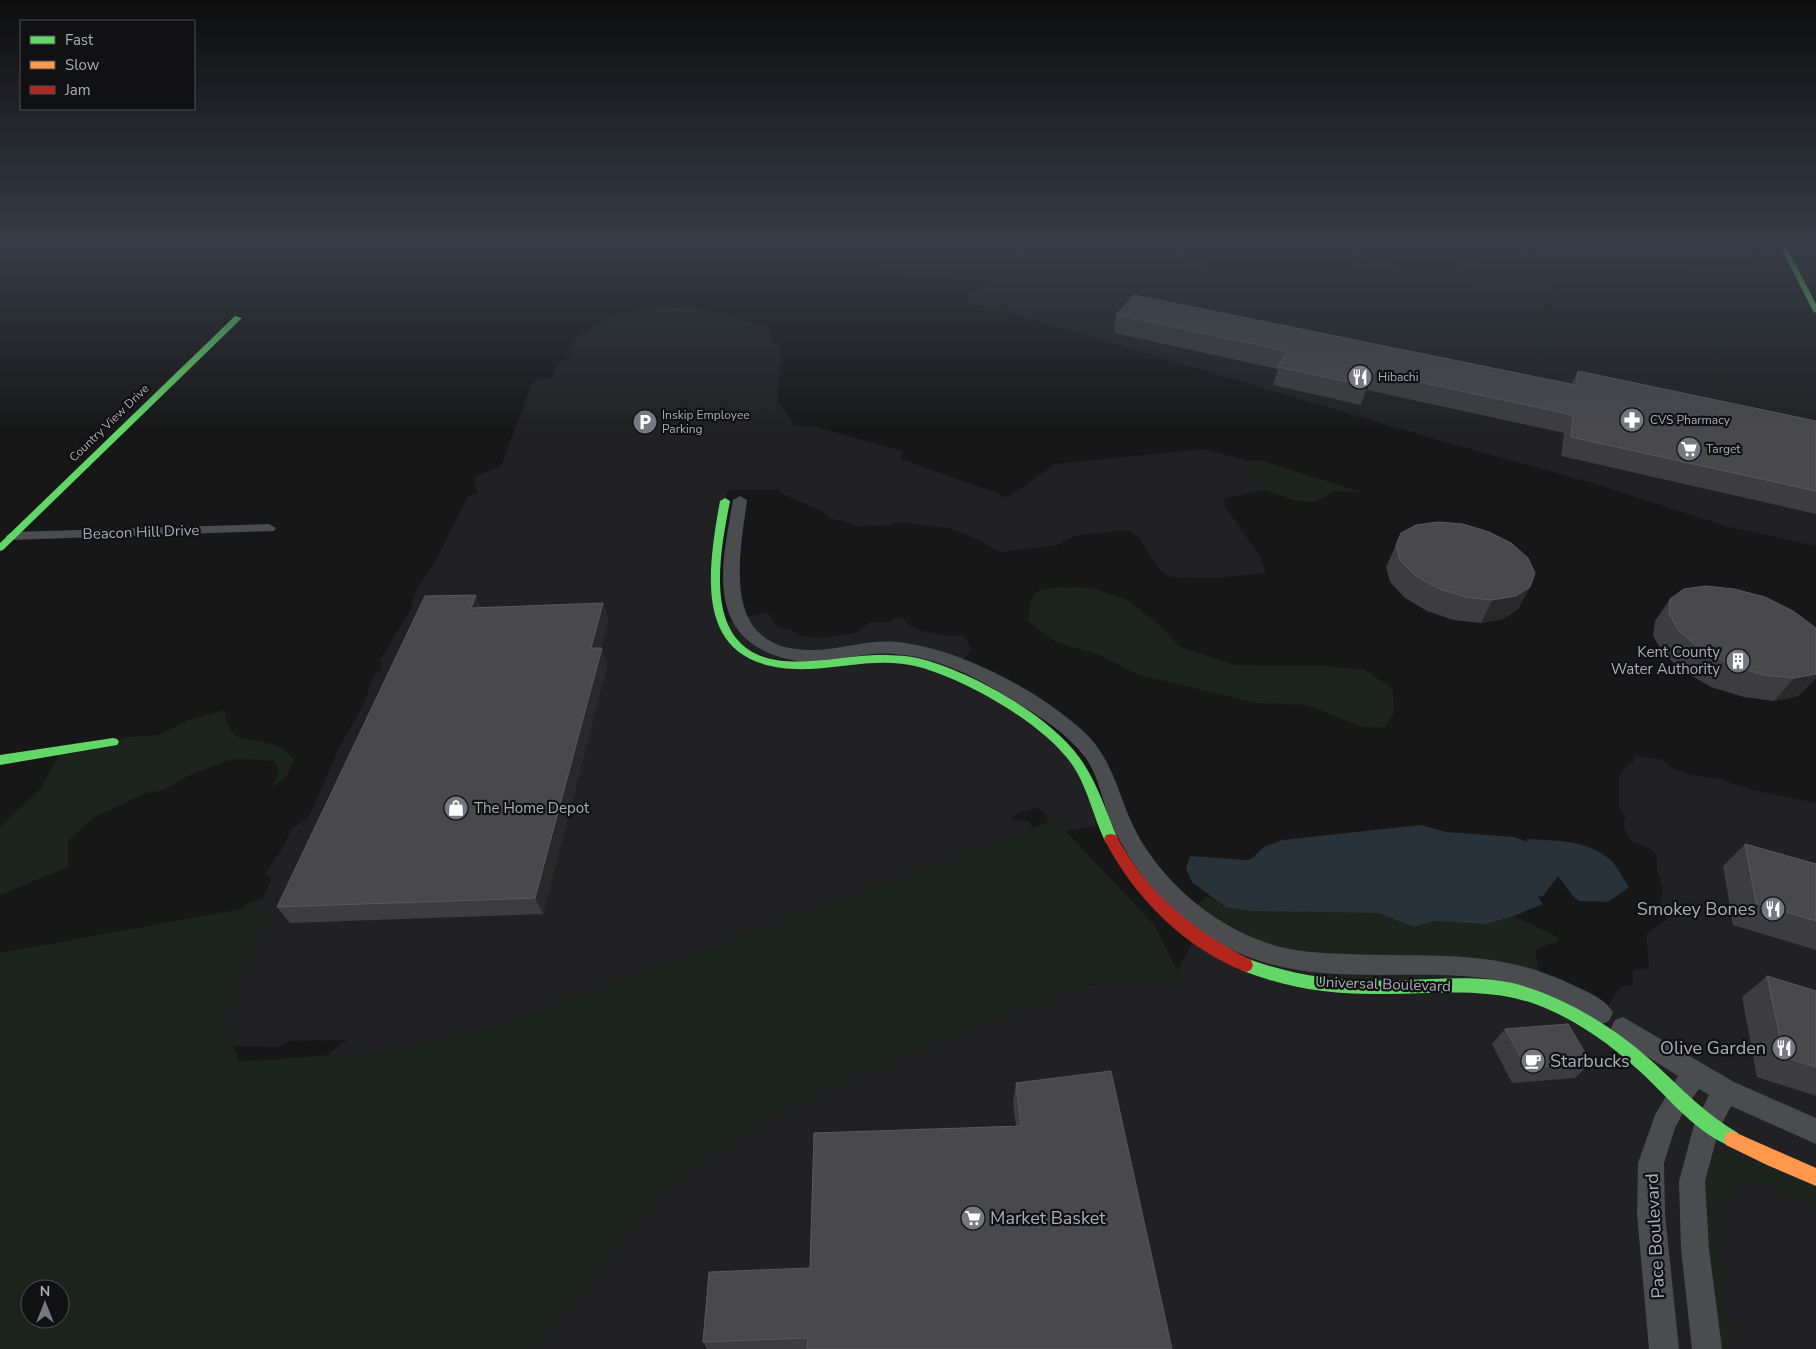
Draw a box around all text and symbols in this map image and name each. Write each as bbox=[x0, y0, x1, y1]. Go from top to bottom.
legend bbox=[20, 20, 195, 110]
text: Fast bbox=[65, 30, 94, 50]
text: Slow bbox=[65, 55, 100, 75]
text: Jam bbox=[64, 80, 91, 100]
restaurant icon: Hibachi bbox=[1347, 364, 1373, 390]
place label: Hibachi bbox=[1378, 369, 1418, 385]
street label: Country View Drive bbox=[66, 381, 152, 465]
place label: Inskip Employee Parking bbox=[662, 407, 750, 437]
pharmacy icon: CVS Pharmacy bbox=[1619, 407, 1645, 433]
parking icon: Inskip Employee Parking bbox=[632, 409, 658, 435]
place label: CVS Pharmacy bbox=[1650, 412, 1731, 428]
supermarket icon: Target bbox=[1676, 436, 1702, 462]
place label: Target bbox=[1706, 441, 1741, 457]
street label: Beacon Hill Drive bbox=[82, 520, 200, 544]
place label: Kent County Water Authority bbox=[1611, 642, 1720, 679]
building icon: Kent County Water Authority bbox=[1725, 648, 1751, 674]
shop icon: The Home Depot bbox=[443, 795, 469, 821]
place label: The Home Depot bbox=[474, 798, 590, 818]
restaurant icon: Smokey Bones bbox=[1760, 896, 1786, 922]
place label: Smokey Bones bbox=[1637, 897, 1756, 921]
street label: Universal Boulevard bbox=[1315, 972, 1451, 996]
restaurant icon: Olive Garden bbox=[1771, 1035, 1797, 1061]
place label: Olive Garden bbox=[1660, 1036, 1766, 1060]
cafe icon: Starbucks bbox=[1520, 1048, 1546, 1074]
place label: Starbucks bbox=[1550, 1049, 1630, 1073]
street label: Pace Boulevard bbox=[1640, 1173, 1670, 1299]
supermarket icon: Market Basket bbox=[960, 1205, 986, 1231]
place label: Market Basket bbox=[990, 1206, 1106, 1230]
north arrow bbox=[20, 1279, 70, 1329]
text: N bbox=[40, 1282, 50, 1301]

